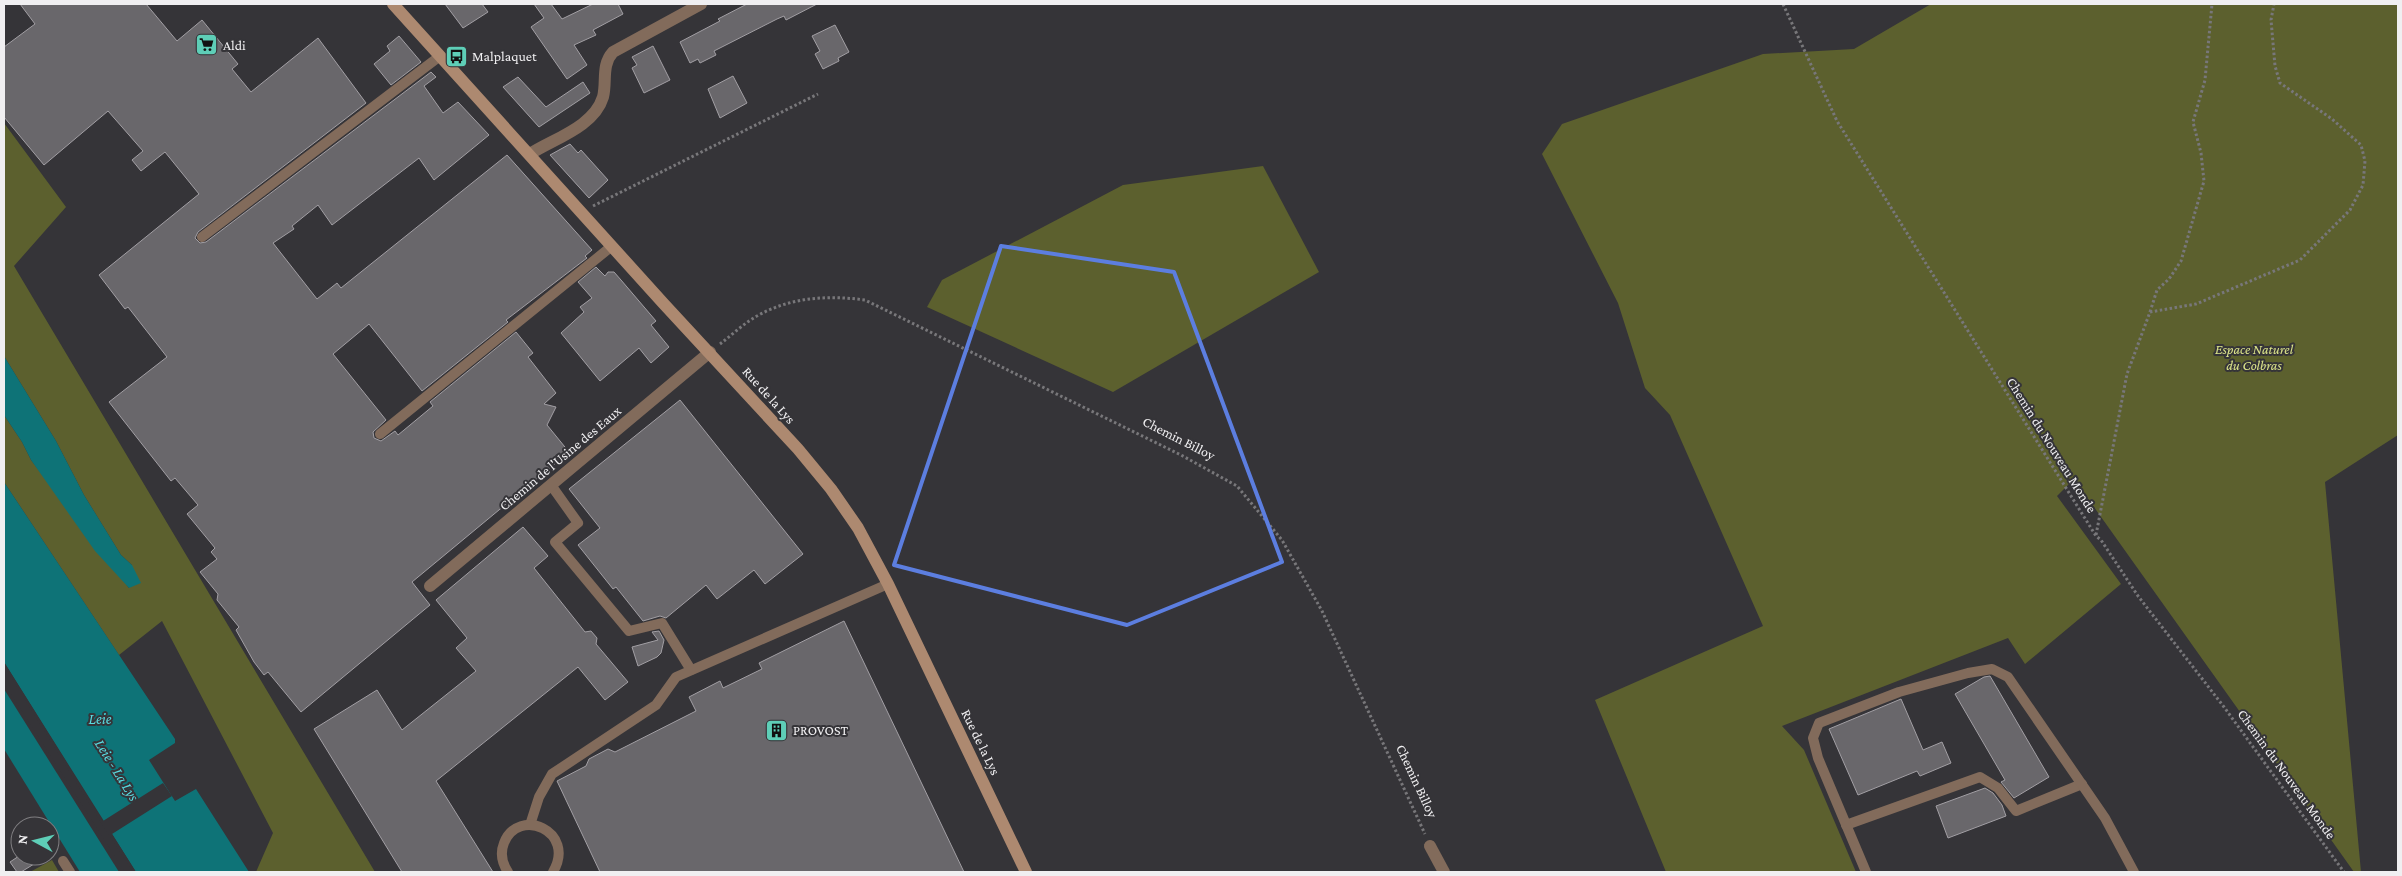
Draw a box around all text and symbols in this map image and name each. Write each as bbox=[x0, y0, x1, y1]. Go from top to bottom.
supermarket icon: Aldi bbox=[195, 33, 219, 57]
place label: Aldi bbox=[223, 37, 246, 53]
bus stop icon: Malplaquet bbox=[444, 44, 468, 68]
place label: Malplaquet bbox=[472, 48, 537, 64]
park label: Espace Naturel du Colbras bbox=[2215, 341, 2294, 373]
street label: Rue de la Lys bbox=[739, 363, 799, 427]
street label: Chemin du Nouveau Monde bbox=[2004, 374, 2100, 516]
street label: Chemin de l'Usine des Eaux bbox=[496, 402, 624, 514]
street label: Chemin Billoy bbox=[1140, 413, 1218, 463]
street label: Rue de la Lys bbox=[958, 706, 1004, 778]
street label: Chemin du Nouveau Monde bbox=[2235, 706, 2339, 842]
water label: Leie bbox=[89, 711, 112, 727]
building icon: PROVOST bbox=[765, 718, 789, 742]
place label: PROVOST bbox=[793, 722, 848, 738]
water label: Leie - La Lys bbox=[91, 736, 142, 805]
street label: Chemin Billoy bbox=[1393, 742, 1441, 821]
north arrow bbox=[10, 816, 60, 866]
text: N bbox=[14, 833, 31, 845]

